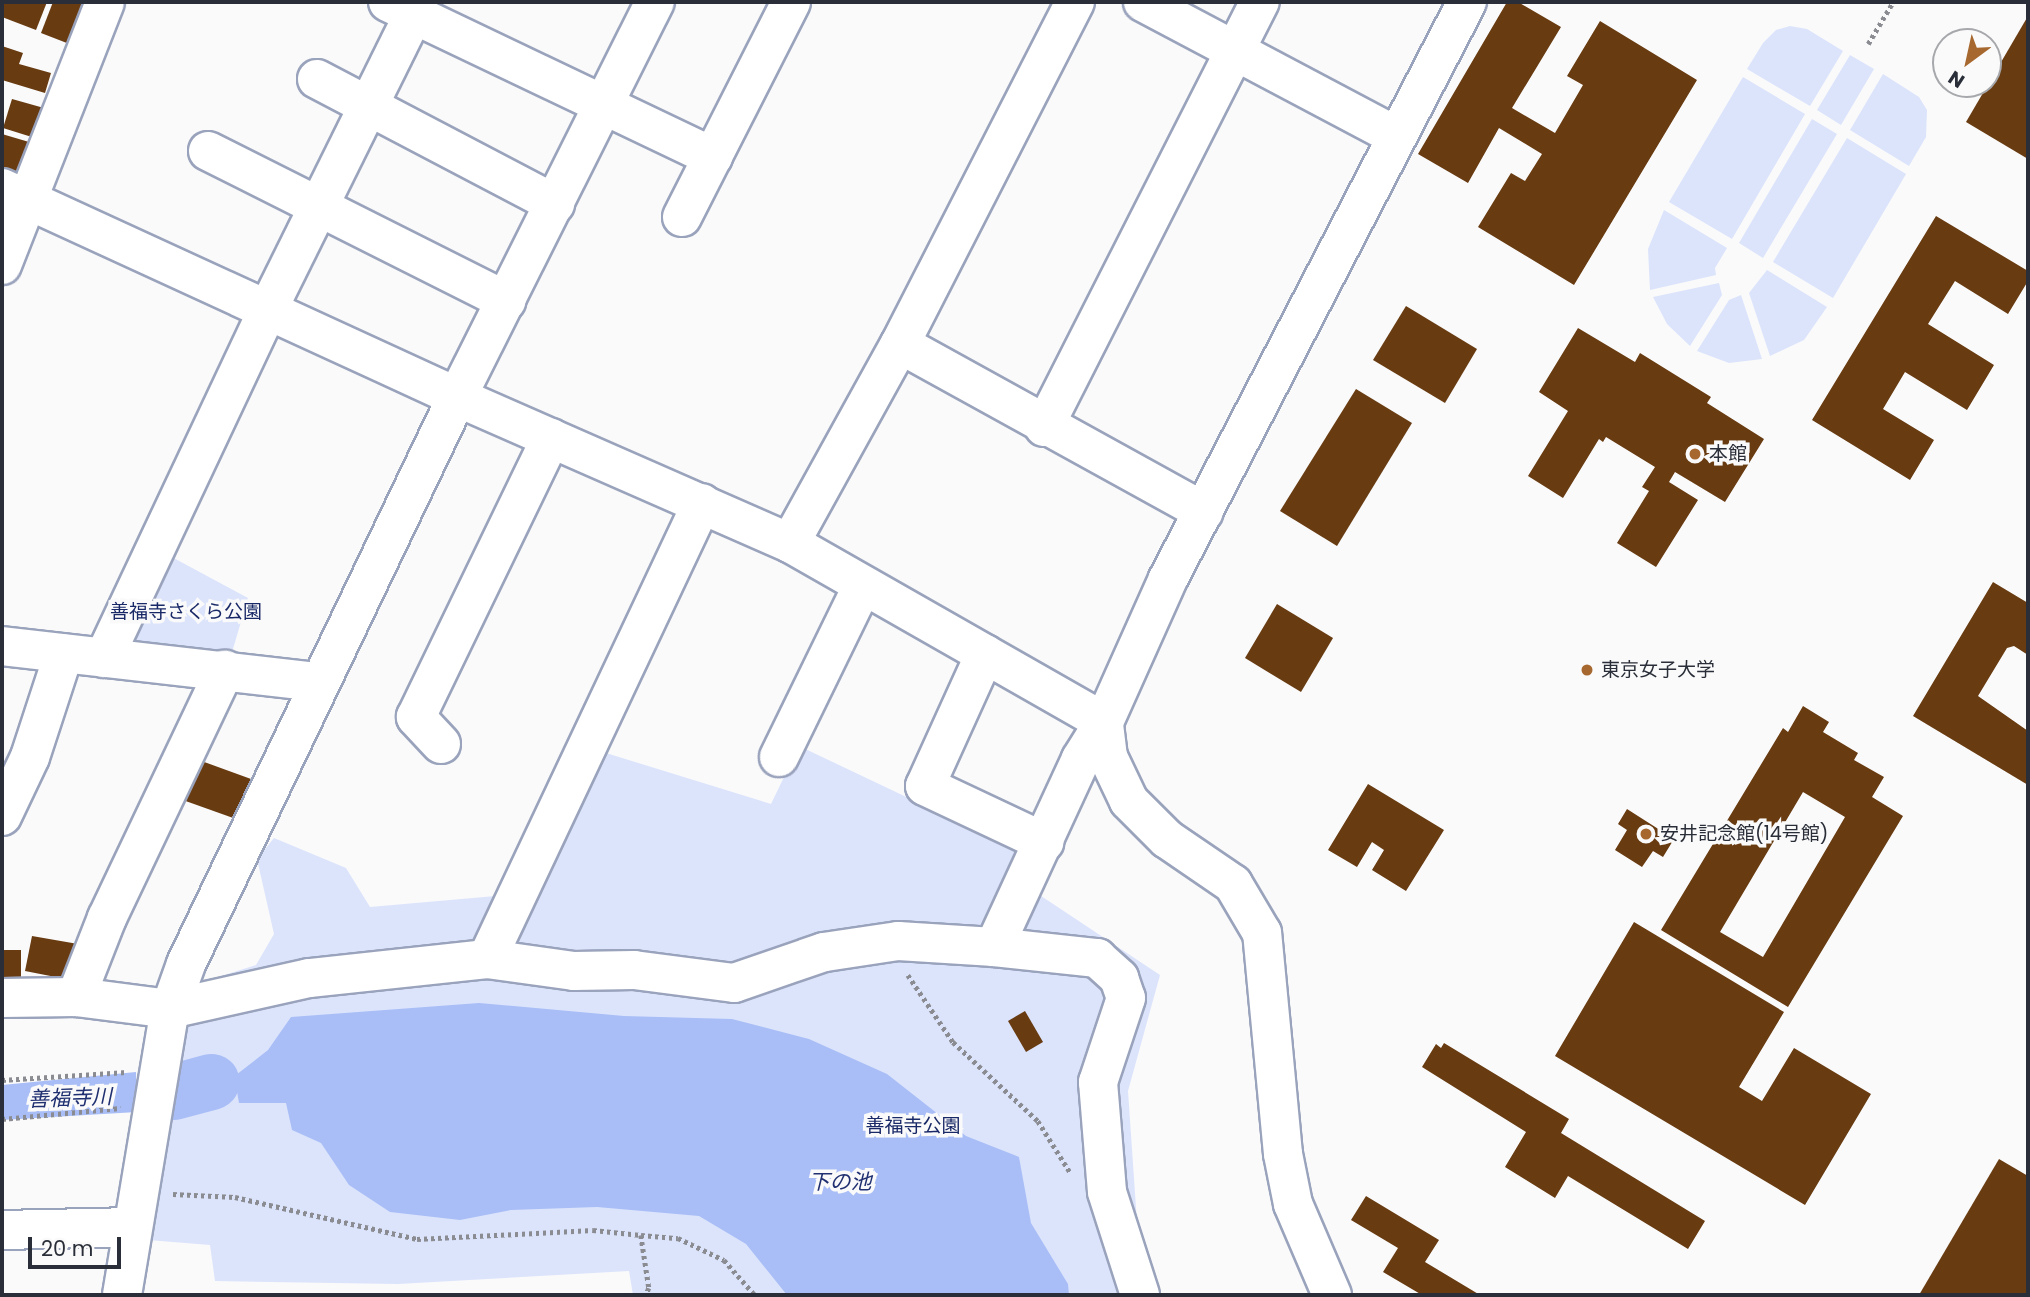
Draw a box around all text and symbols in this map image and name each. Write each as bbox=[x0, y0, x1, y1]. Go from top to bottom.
north arrow bbox=[1932, 28, 2002, 98]
text: N bbox=[1943, 64, 1970, 95]
place label: 本館 bbox=[1709, 443, 1747, 465]
marker: 本館 bbox=[1687, 446, 1703, 462]
park label: 善福寺さくら公園 bbox=[110, 601, 262, 623]
place label: 東京女子大学 bbox=[1601, 659, 1715, 681]
marker: 東京女子大学 bbox=[1579, 662, 1595, 678]
place label: 安井記念館(14号館) bbox=[1660, 823, 1828, 845]
marker: 安井記念館(14号館) bbox=[1638, 826, 1654, 842]
water label: 善福寺川 bbox=[28, 1084, 112, 1112]
park label: 善福寺公園 bbox=[866, 1115, 960, 1137]
water label: 下の池 bbox=[809, 1169, 871, 1195]
scale bar bbox=[32, 1224, 124, 1268]
text: 20 m bbox=[41, 1234, 94, 1263]

